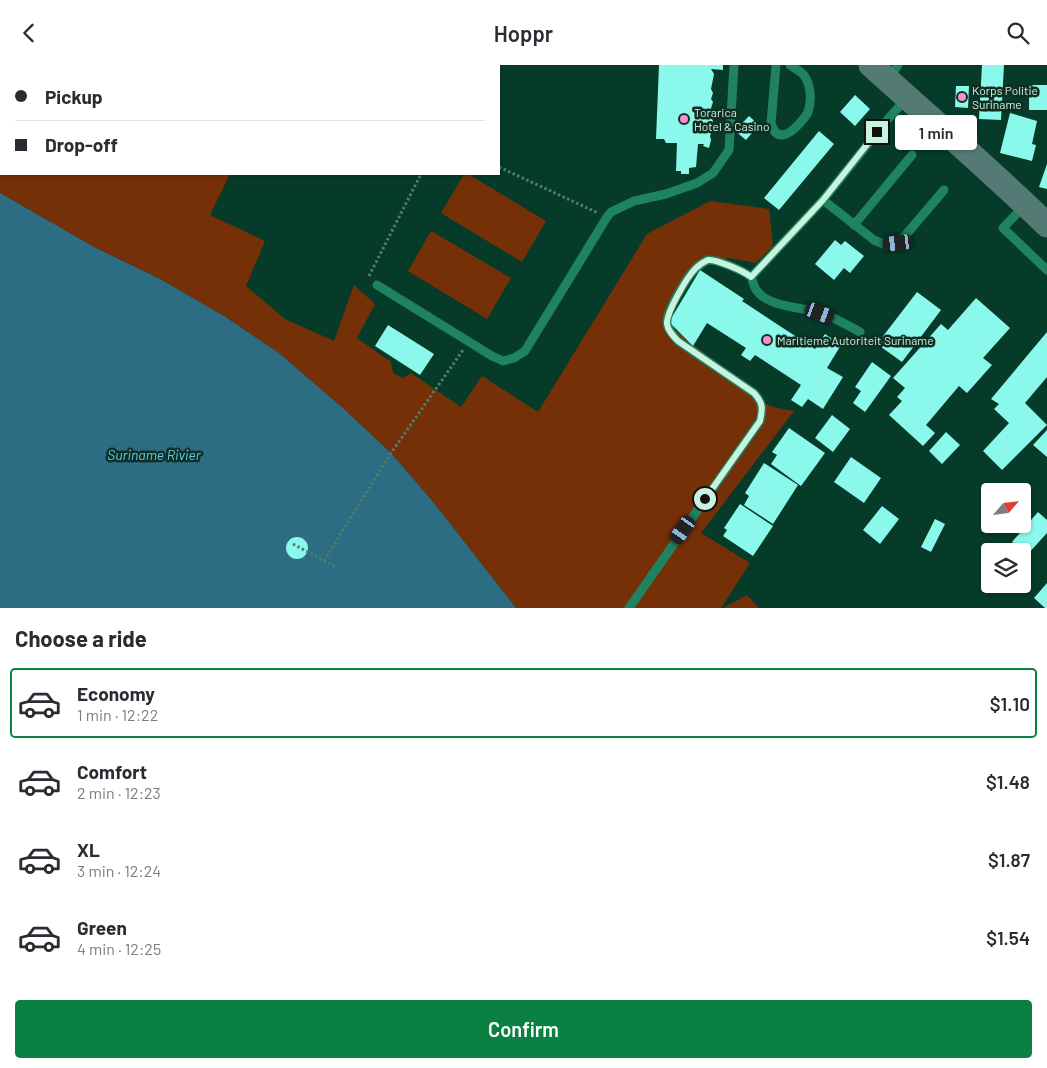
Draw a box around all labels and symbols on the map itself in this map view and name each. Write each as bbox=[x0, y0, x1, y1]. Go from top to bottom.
place label: Korps Politie Suriname bbox=[972, 83, 1038, 111]
marker: Korps Politie Suriname bbox=[956, 91, 968, 103]
place label: Torarica Hotel & Casino bbox=[694, 105, 769, 133]
marker: Torarica Hotel & Casino bbox=[678, 113, 690, 125]
callout: 1 min bbox=[894, 115, 977, 149]
route end bbox=[866, 121, 888, 143]
car bbox=[882, 234, 913, 252]
car bbox=[803, 301, 836, 325]
place label: Maritieme Autoriteit Suriname bbox=[777, 333, 934, 347]
marker: Maritieme Autoriteit Suriname bbox=[761, 334, 773, 346]
water label: Suriname Rivier bbox=[107, 446, 202, 463]
north arrow bbox=[981, 483, 1031, 533]
route start bbox=[694, 488, 716, 510]
car bbox=[668, 513, 697, 547]

